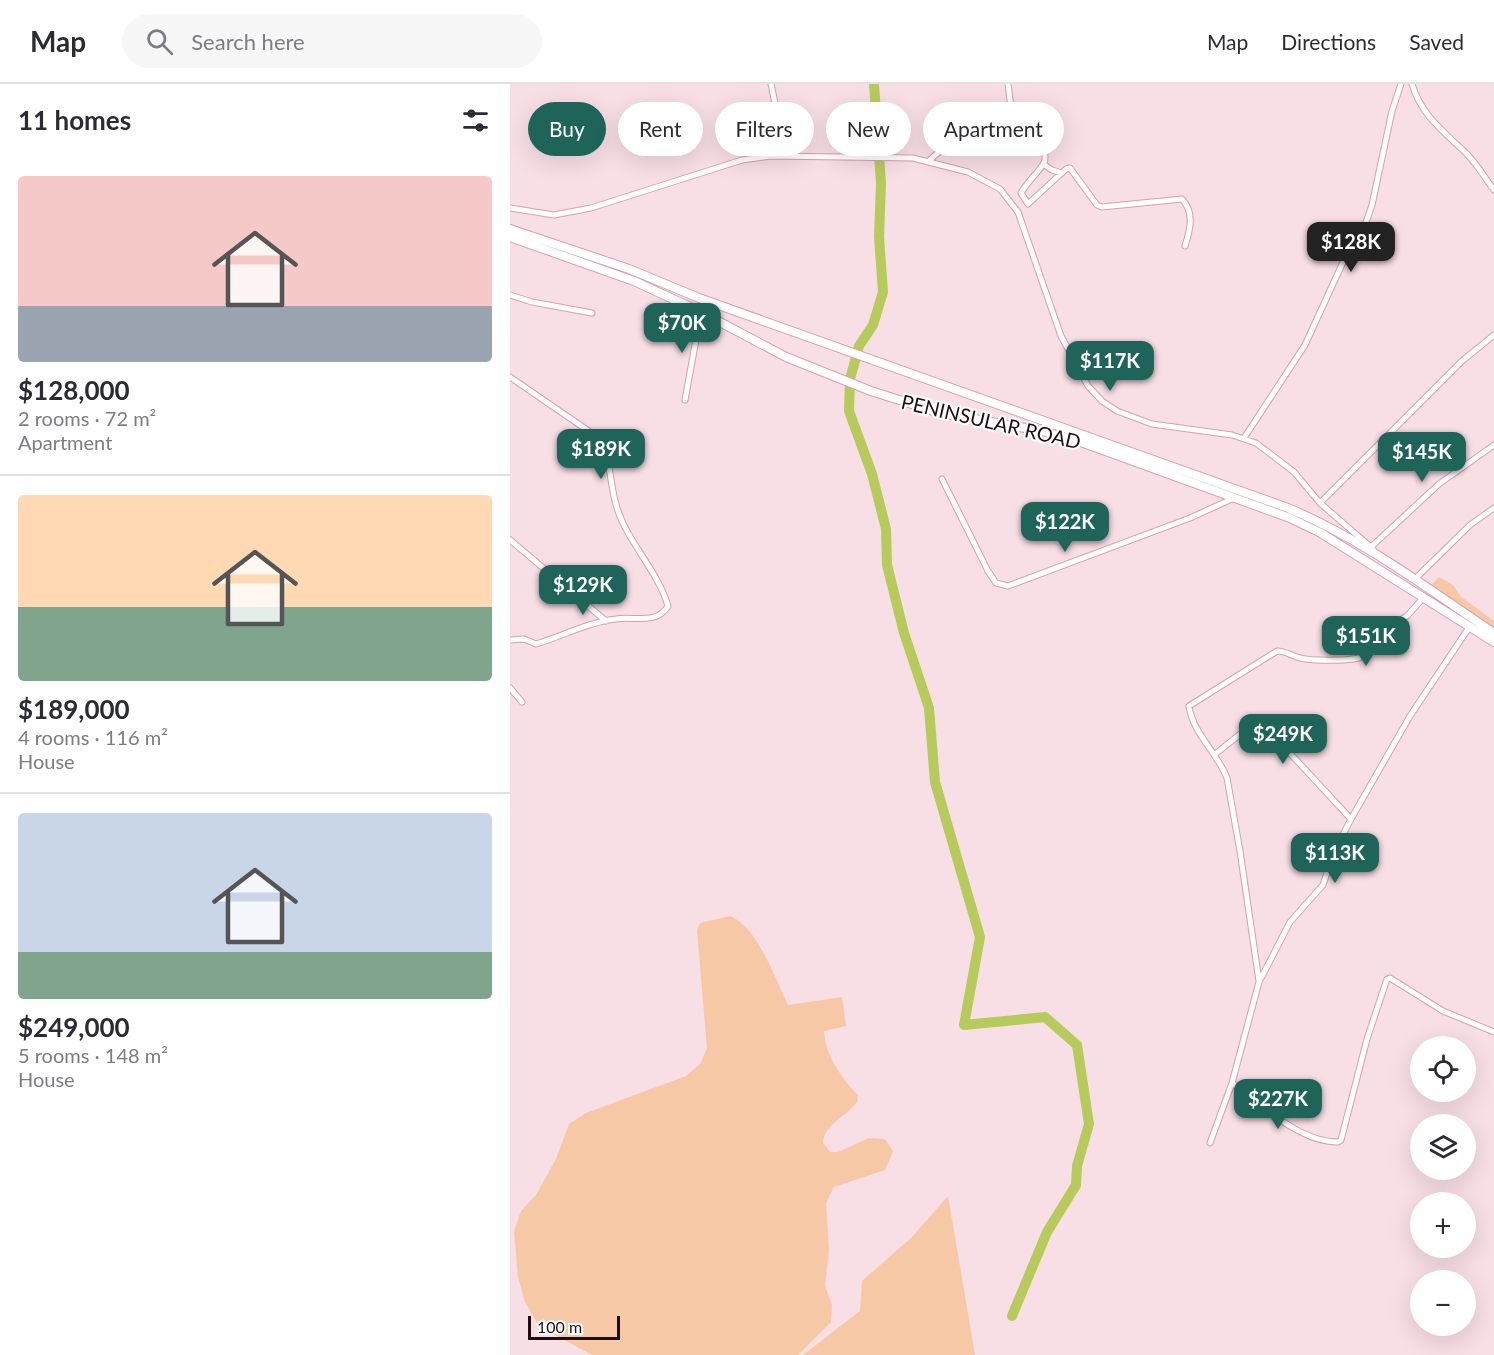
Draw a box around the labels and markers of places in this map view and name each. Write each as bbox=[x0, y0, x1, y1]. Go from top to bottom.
pin: $128K bbox=[1309, 222, 1393, 273]
pin: $70K bbox=[646, 303, 718, 354]
pin: $117K bbox=[1068, 341, 1152, 392]
pin: $189K bbox=[559, 429, 643, 480]
pin: $145K bbox=[1380, 432, 1464, 483]
pin: $122K bbox=[1023, 502, 1107, 553]
pin: $129K bbox=[541, 565, 625, 616]
pin: $151K bbox=[1324, 616, 1408, 667]
pin: $249K bbox=[1241, 714, 1325, 765]
pin: $113K bbox=[1293, 833, 1377, 884]
pin: $227K bbox=[1236, 1079, 1320, 1130]

